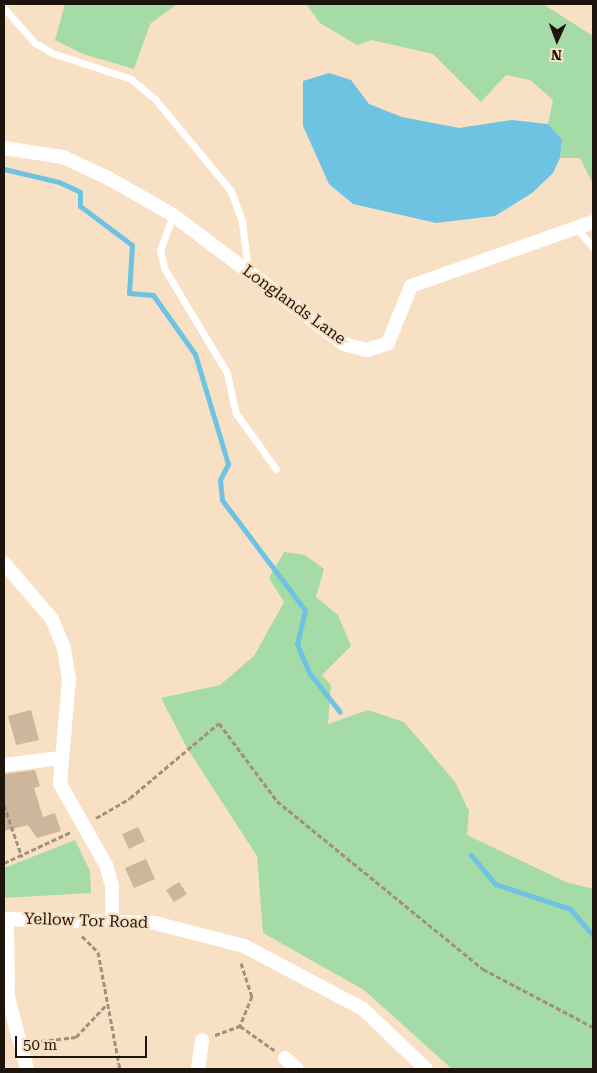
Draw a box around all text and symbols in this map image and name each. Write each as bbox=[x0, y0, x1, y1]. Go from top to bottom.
north arrow bbox=[532, 15, 582, 65]
text: N bbox=[551, 47, 562, 63]
street label: Longlands Lane bbox=[239, 261, 349, 349]
street label: Yellow Tor Road bbox=[23, 909, 149, 933]
scale bar bbox=[18, 1026, 150, 1058]
text: 50 m bbox=[23, 1036, 57, 1054]

